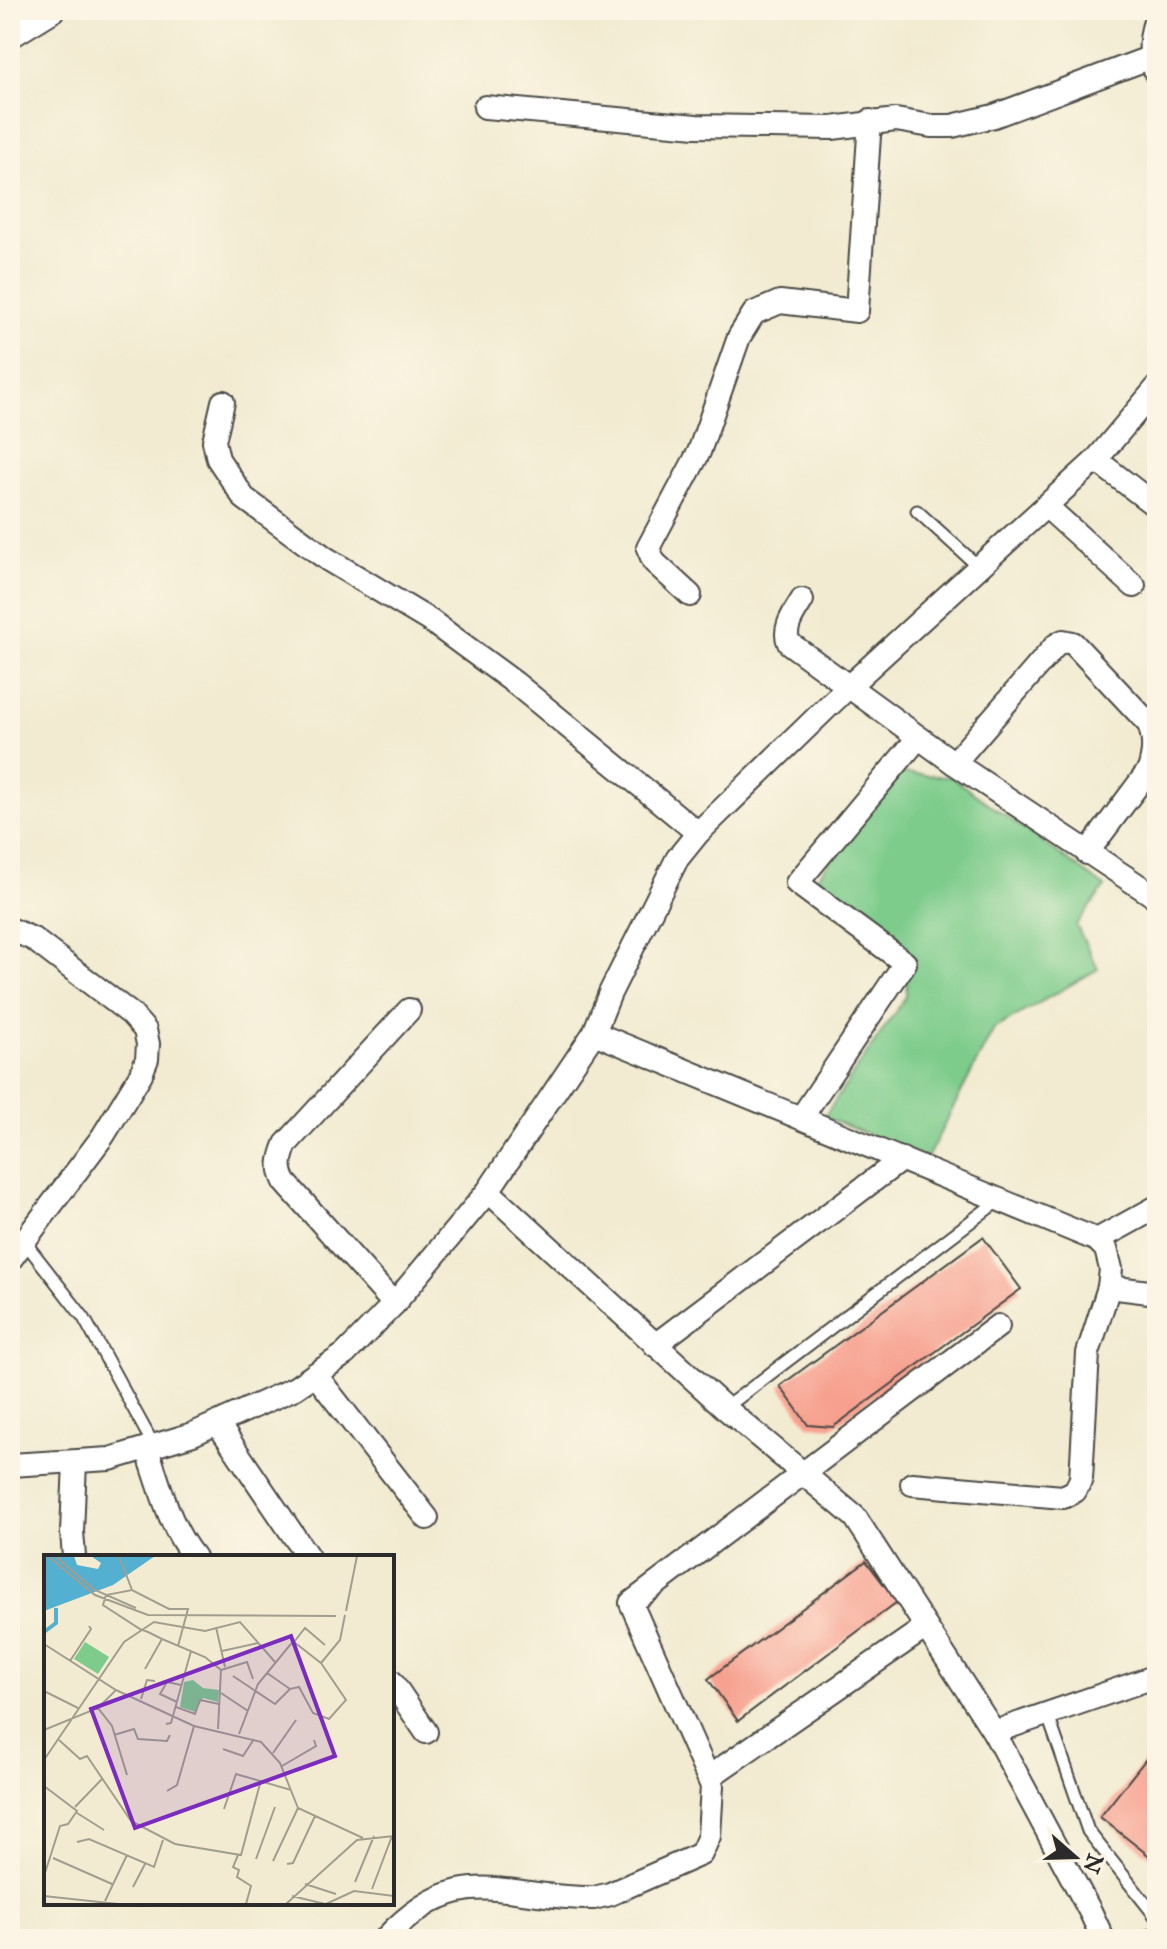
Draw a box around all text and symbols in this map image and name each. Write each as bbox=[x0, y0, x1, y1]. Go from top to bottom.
inset map bbox=[44, 1555, 394, 1905]
north arrow bbox=[1035, 1817, 1115, 1897]
text: N bbox=[1077, 1850, 1109, 1877]

